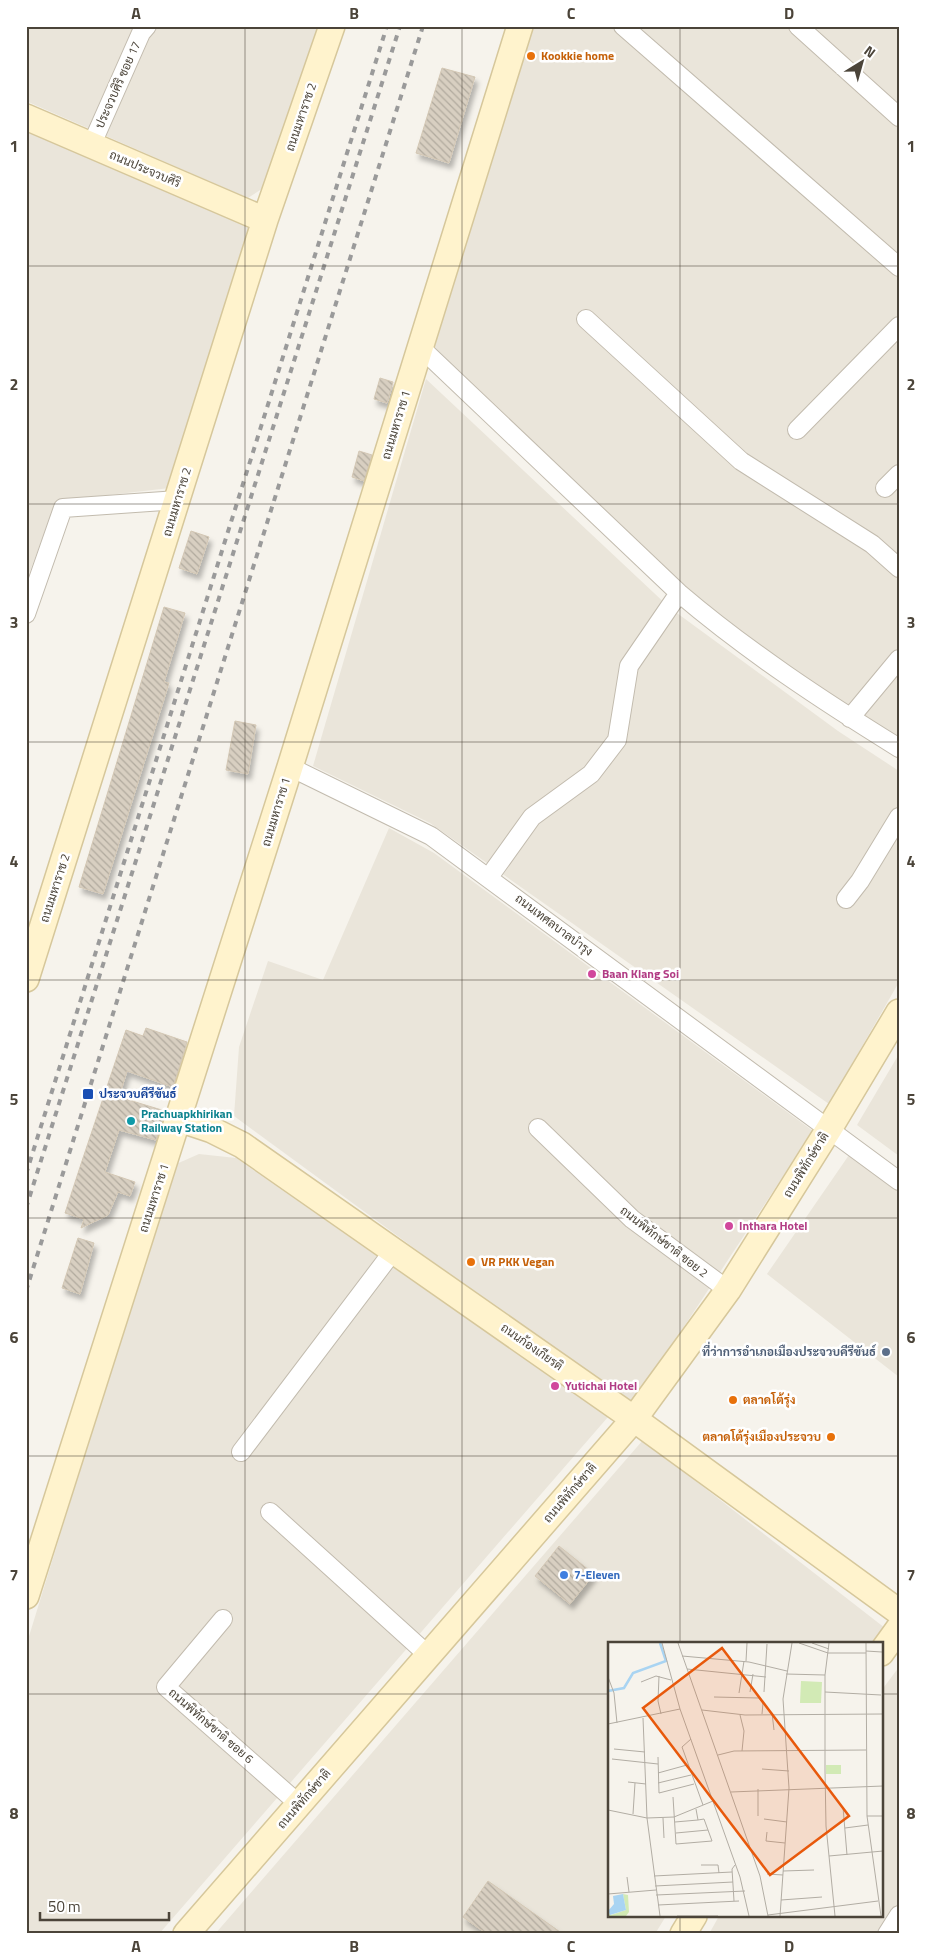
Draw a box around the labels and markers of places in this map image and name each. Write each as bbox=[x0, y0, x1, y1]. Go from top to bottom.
place label: Kookkie home bbox=[541, 46, 614, 65]
marker: Kookkie home bbox=[525, 50, 537, 62]
place label: Baan Klang Soi bbox=[602, 964, 679, 983]
marker: Baan Klang Soi bbox=[586, 968, 598, 980]
place label: ประจวบคีรีขันธ์ bbox=[99, 1084, 177, 1103]
marker: ประจวบคีรีขันธ์ bbox=[81, 1087, 95, 1101]
place label: Prachuapkhirikan Railway Station bbox=[141, 1104, 232, 1137]
marker: Prachuapkhirikan Railway Station bbox=[125, 1115, 137, 1127]
place label: Inthara Hotel bbox=[739, 1216, 808, 1235]
marker: Inthara Hotel bbox=[723, 1220, 735, 1232]
place label: VR PKK Vegan bbox=[481, 1252, 554, 1271]
marker: VR PKK Vegan bbox=[465, 1256, 477, 1268]
place label: ที่ว่าการอำเภอเมืองประจวบคีรีขันธ์ bbox=[702, 1341, 877, 1361]
marker: ที่ว่าการอำเภอเมืองประจวบคีรีขันธ์ bbox=[880, 1346, 892, 1358]
place label: Yutichai Hotel bbox=[565, 1376, 637, 1395]
marker: Yutichai Hotel bbox=[549, 1380, 561, 1392]
place label: ตลาดโต้รุ่ง bbox=[743, 1390, 796, 1409]
marker: ตลาดโต้รุ่ง bbox=[727, 1394, 739, 1406]
place label: ตลาดโต้รุ่งเมืองประจวบ bbox=[702, 1427, 821, 1446]
marker: ตลาดโต้รุ่งเมืองประจวบ bbox=[825, 1431, 837, 1443]
place label: 7-Eleven bbox=[574, 1565, 620, 1584]
marker: 7-Eleven bbox=[558, 1569, 570, 1581]

